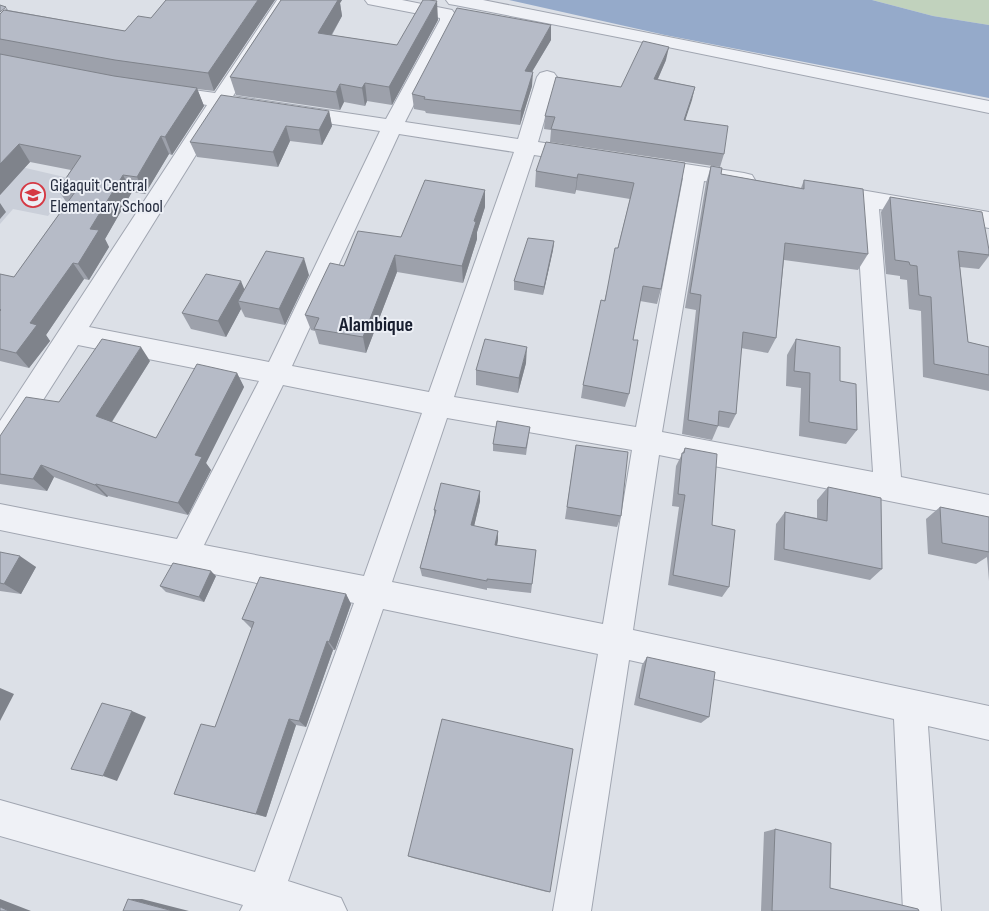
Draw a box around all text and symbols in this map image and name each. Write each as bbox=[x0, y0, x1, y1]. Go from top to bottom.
place label: Gigaquit Central Elementary School bbox=[50, 175, 163, 217]
school or university icon: Gigaquit Central Elementary School bbox=[20, 182, 46, 208]
district label: Alambique bbox=[338, 313, 413, 337]

